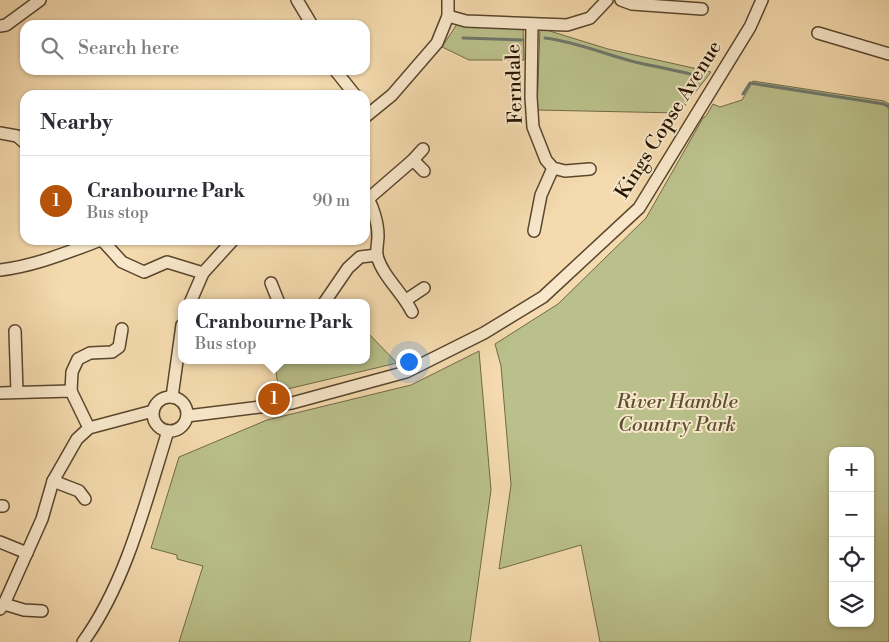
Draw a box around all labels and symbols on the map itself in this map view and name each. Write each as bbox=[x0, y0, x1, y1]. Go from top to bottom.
street label: Kings Copse Avenue bbox=[610, 36, 728, 204]
street label: Ferndale bbox=[501, 43, 529, 125]
your location bbox=[396, 349, 422, 375]
pin: 1 bbox=[258, 380, 290, 418]
park label: River Hamble Country Park bbox=[615, 390, 738, 438]

